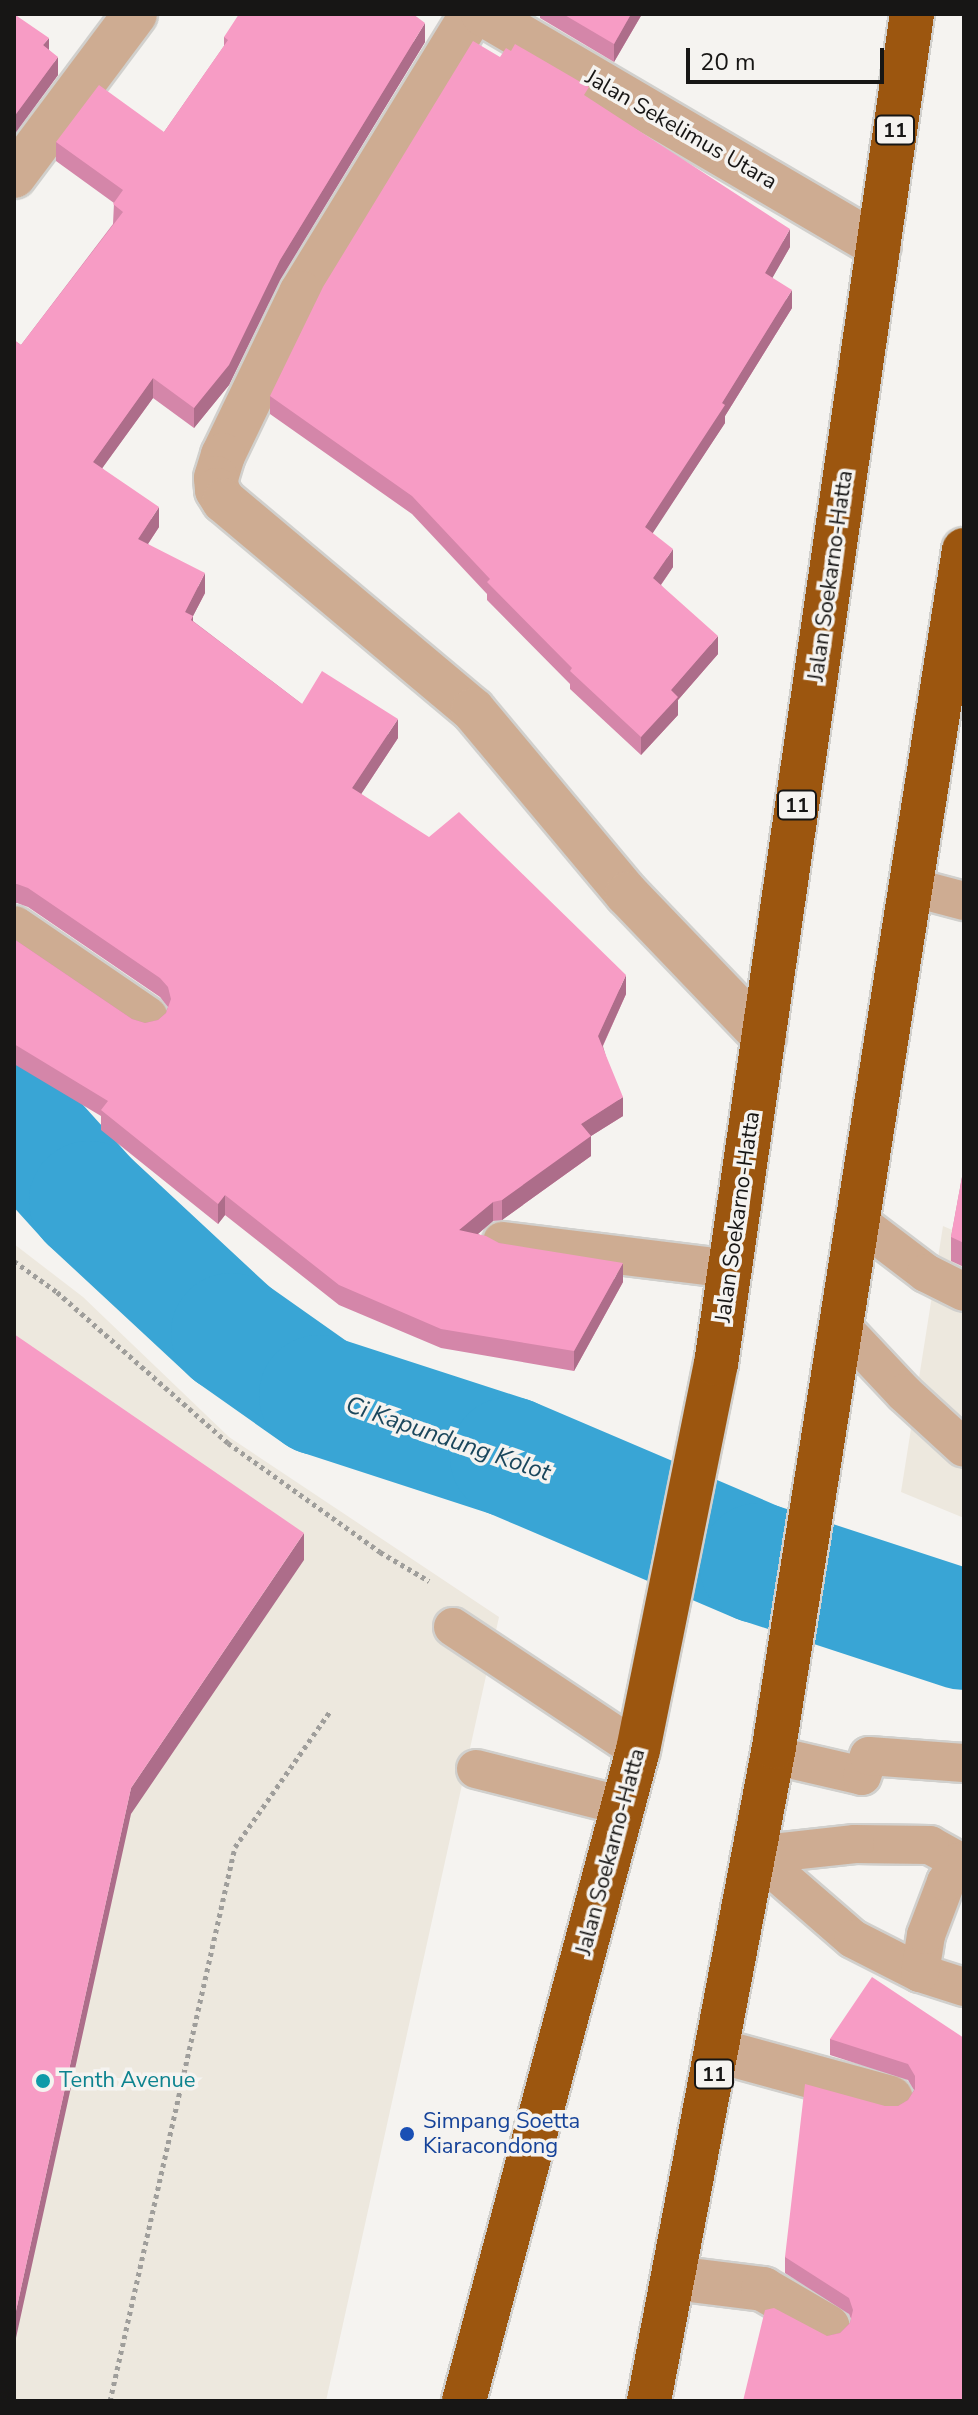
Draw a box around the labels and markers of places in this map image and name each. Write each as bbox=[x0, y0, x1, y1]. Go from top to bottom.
place label: Tenth Avenue bbox=[59, 2068, 195, 2094]
marker: Tenth Avenue bbox=[34, 2072, 52, 2090]
place label: Simpang Soetta Kiaracondong bbox=[423, 2108, 580, 2160]
marker: Simpang Soetta Kiaracondong bbox=[398, 2125, 416, 2143]

